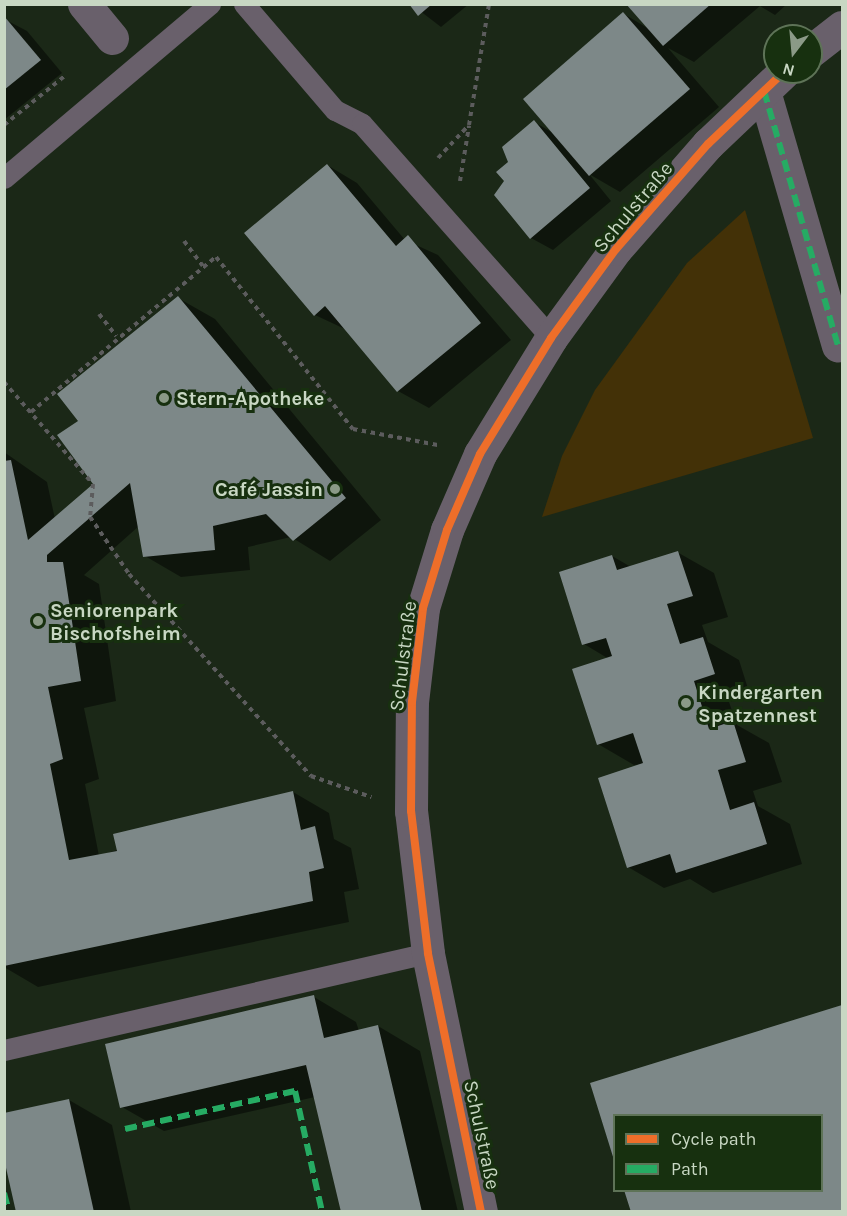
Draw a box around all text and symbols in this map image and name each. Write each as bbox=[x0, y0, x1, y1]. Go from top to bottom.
north arrow bbox=[763, 24, 823, 84]
text: N bbox=[780, 59, 797, 81]
street label: Schulstraße bbox=[588, 157, 678, 257]
place label: Stern-Apotheke bbox=[176, 386, 324, 410]
marker: Stern-Apotheke bbox=[157, 391, 171, 405]
place label: Café Jassin bbox=[215, 477, 323, 501]
marker: Café Jassin bbox=[328, 482, 342, 496]
place label: Seniorenpark Bischofsheim bbox=[50, 598, 181, 645]
street label: Schulstraße bbox=[384, 599, 422, 713]
marker: Seniorenpark Bischofsheim bbox=[31, 614, 45, 628]
place label: Kindergarten Spatzennest bbox=[698, 680, 823, 727]
marker: Kindergarten Spatzennest bbox=[679, 696, 693, 710]
street label: Schulstraße bbox=[459, 1078, 505, 1192]
legend bbox=[613, 1114, 823, 1192]
text: Cycle path bbox=[671, 1128, 756, 1150]
text: Path bbox=[671, 1158, 709, 1180]

